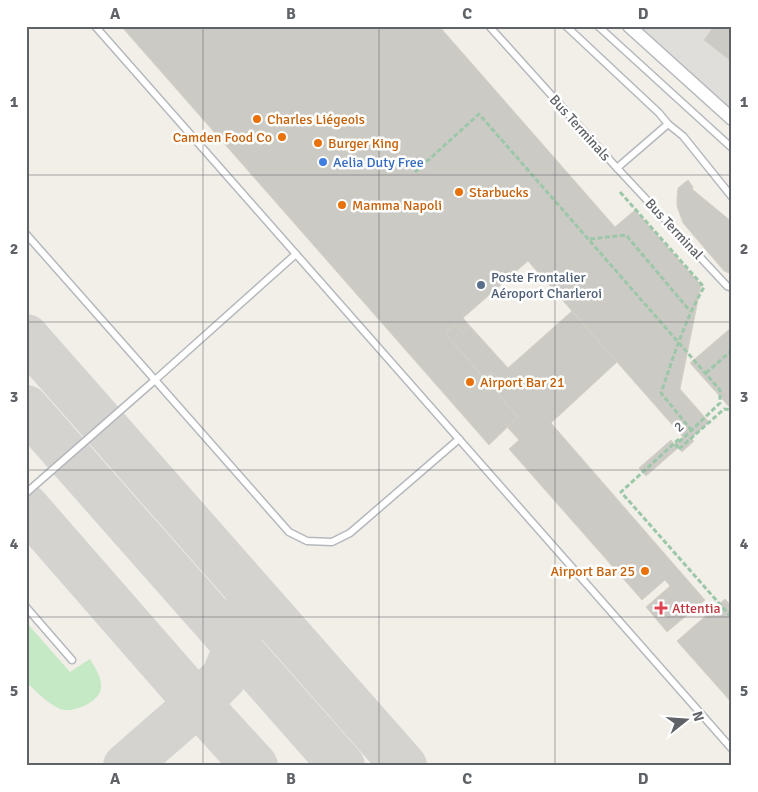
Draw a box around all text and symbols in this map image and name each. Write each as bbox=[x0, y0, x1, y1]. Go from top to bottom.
text: A bbox=[110, 4, 121, 24]
text: B bbox=[286, 4, 296, 24]
text: C bbox=[462, 4, 472, 24]
text: D bbox=[638, 4, 649, 24]
street label: Bus Terminals bbox=[546, 91, 614, 165]
text: 1 bbox=[10, 92, 19, 112]
text: 1 bbox=[740, 92, 749, 112]
place label: Charles Liégeois bbox=[267, 111, 365, 128]
marker: Charles Liégeois bbox=[251, 113, 263, 125]
place label: Camden Food Co bbox=[173, 129, 272, 146]
marker: Camden Food Co bbox=[276, 131, 288, 143]
place label: Burger King bbox=[328, 135, 399, 152]
marker: Burger King bbox=[312, 137, 324, 149]
place label: Aelia Duty Free bbox=[333, 154, 424, 171]
marker: Aelia Duty Free bbox=[317, 156, 329, 168]
place label: Starbucks bbox=[469, 184, 529, 201]
marker: Starbucks bbox=[453, 186, 465, 198]
street label: Bus Terminal bbox=[642, 195, 706, 263]
place label: Mamma Napoli bbox=[352, 197, 442, 214]
marker: Mamma Napoli bbox=[336, 199, 348, 211]
text: 2 bbox=[10, 239, 18, 259]
text: 2 bbox=[740, 239, 748, 259]
place label: Poste Frontalier Aéroport Charleroi bbox=[491, 269, 602, 302]
marker: Poste Frontalier Aéroport Charleroi bbox=[475, 279, 487, 291]
place label: Airport Bar 21 bbox=[480, 374, 565, 391]
marker: Airport Bar 21 bbox=[464, 376, 476, 388]
text: 3 bbox=[10, 387, 18, 407]
text: 3 bbox=[740, 387, 748, 407]
street label: 2 bbox=[670, 418, 688, 436]
text: 4 bbox=[10, 534, 19, 554]
text: 4 bbox=[740, 534, 749, 554]
place label: Airport Bar 25 bbox=[550, 563, 635, 580]
marker: Airport Bar 25 bbox=[639, 565, 651, 577]
place label: Attentia bbox=[672, 600, 721, 617]
marker: Attentia bbox=[654, 601, 668, 615]
text: 5 bbox=[10, 681, 18, 701]
text: 5 bbox=[740, 681, 748, 701]
north arrow bbox=[660, 694, 710, 744]
text: N bbox=[688, 709, 708, 723]
text: A bbox=[110, 769, 121, 789]
text: B bbox=[286, 769, 296, 789]
text: C bbox=[462, 769, 472, 789]
text: D bbox=[638, 769, 649, 789]

